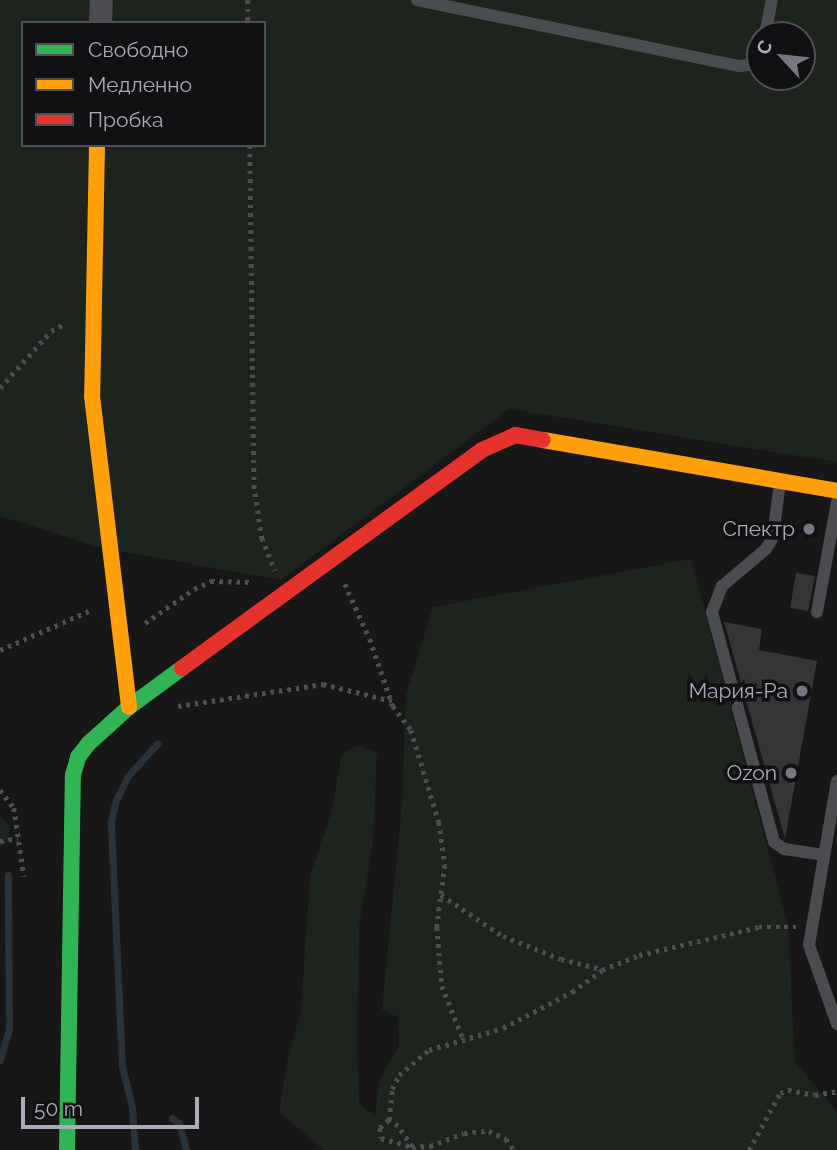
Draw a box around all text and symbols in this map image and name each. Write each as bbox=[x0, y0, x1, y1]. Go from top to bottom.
legend bbox=[21, 21, 266, 147]
north arrow bbox=[746, 21, 816, 91]
text: Свободно bbox=[88, 37, 188, 62]
text: С bbox=[751, 37, 777, 58]
text: Медленно bbox=[88, 72, 192, 97]
text: Пробка bbox=[88, 107, 164, 132]
place label: Спектр bbox=[722, 516, 795, 542]
marker: Спектр bbox=[801, 521, 817, 537]
place label: Мария-Ра bbox=[689, 678, 788, 704]
marker: Мария-Ра bbox=[794, 683, 810, 699]
place label: Ozon bbox=[726, 760, 777, 786]
marker: Ozon bbox=[783, 765, 799, 781]
scale bar bbox=[24, 1084, 203, 1128]
text: 50 m bbox=[34, 1096, 83, 1121]

